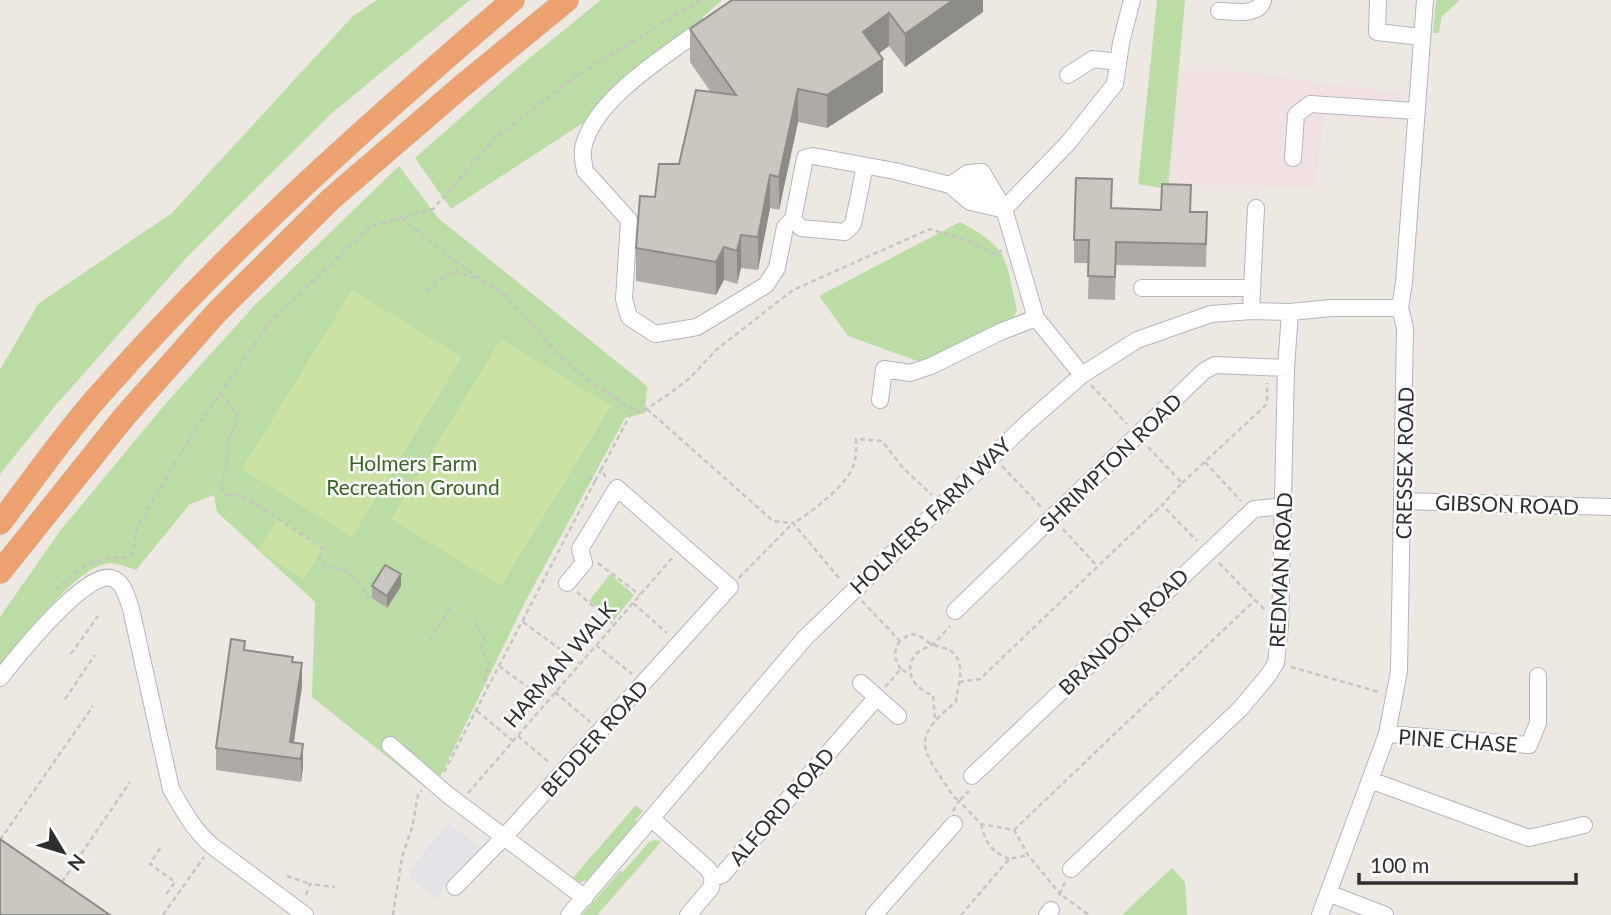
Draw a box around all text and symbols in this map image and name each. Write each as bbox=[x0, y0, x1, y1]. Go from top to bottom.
street label: CRESSEX ROAD bbox=[1390, 386, 1418, 540]
street label: SHRIMPTON ROAD bbox=[1034, 388, 1186, 536]
street label: HOLMERS FARM WAY bbox=[844, 431, 1016, 598]
park label: Holmers Farm Recreation Ground bbox=[326, 450, 500, 499]
street label: GIBSON ROAD bbox=[1435, 489, 1579, 519]
street label: REDMAN ROAD bbox=[1263, 491, 1297, 649]
street label: BRANDON ROAD bbox=[1053, 563, 1193, 699]
street label: HARMAN WALK bbox=[498, 596, 620, 732]
street label: BEDDER ROAD bbox=[535, 675, 653, 801]
street label: PINE CHASE bbox=[1397, 723, 1519, 757]
street label: ALFORD ROAD bbox=[723, 742, 839, 870]
north arrow bbox=[28, 817, 98, 887]
scale bar bbox=[1359, 842, 1576, 886]
text: N bbox=[63, 850, 90, 876]
text: 100 m bbox=[1370, 852, 1429, 877]

